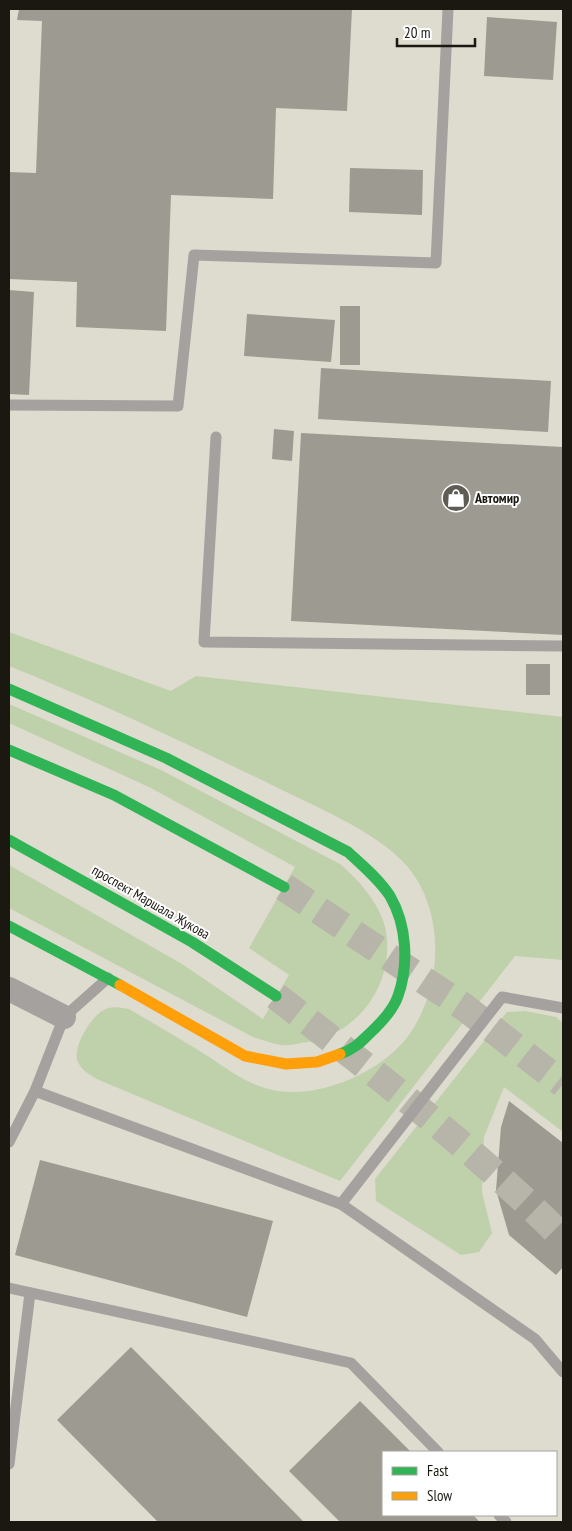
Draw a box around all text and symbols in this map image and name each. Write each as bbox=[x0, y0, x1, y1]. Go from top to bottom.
scale bar bbox=[397, 15, 474, 47]
text: 20 m bbox=[404, 23, 430, 42]
shop icon: Автомир bbox=[441, 483, 471, 513]
place label: Автомир bbox=[474, 489, 519, 507]
street label: проспект Маршала Жукова bbox=[89, 861, 213, 943]
legend bbox=[382, 1451, 557, 1516]
text: Fast bbox=[427, 1461, 448, 1480]
text: Slow bbox=[427, 1486, 452, 1505]

